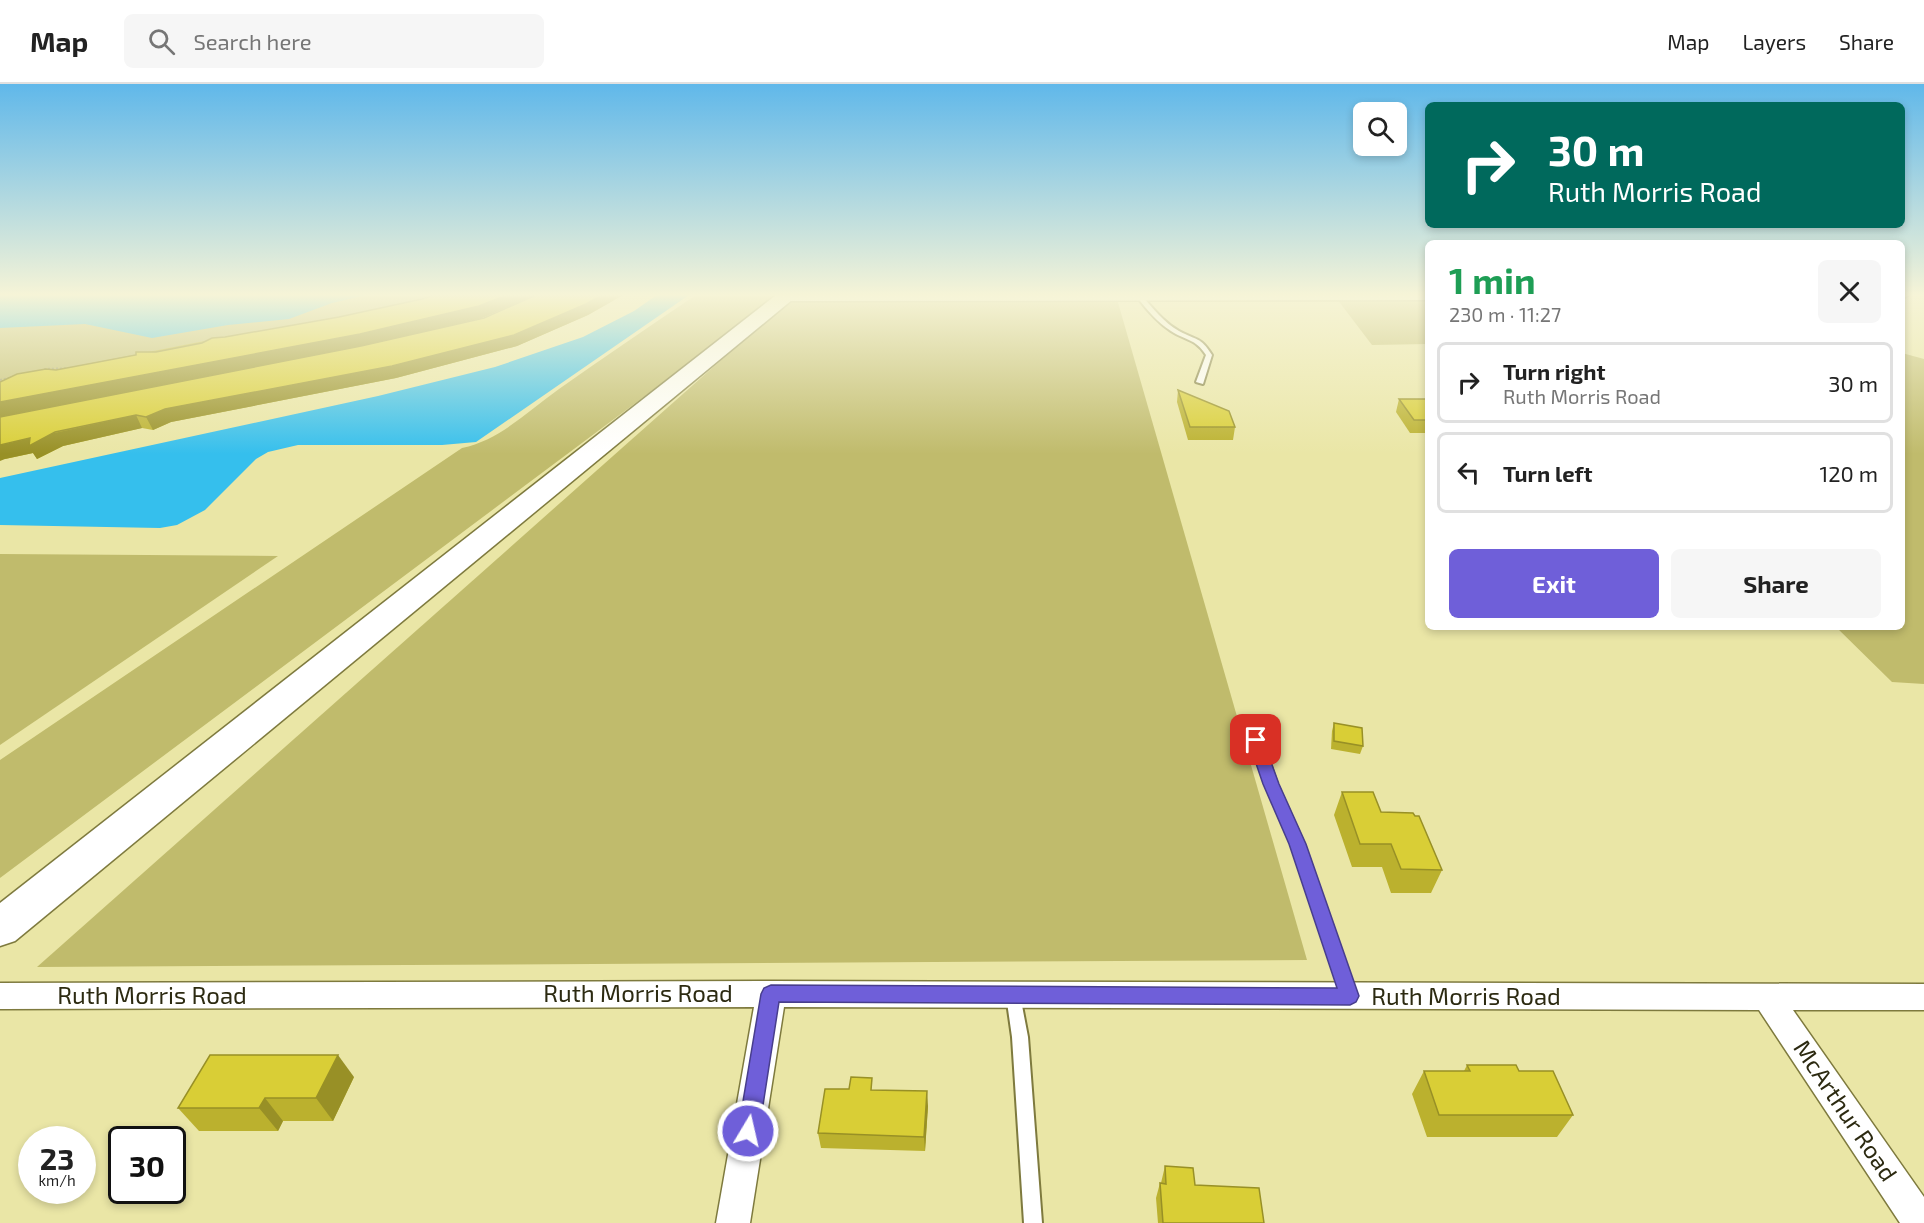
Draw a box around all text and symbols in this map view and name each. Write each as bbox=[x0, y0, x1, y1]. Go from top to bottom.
search box bbox=[124, 14, 544, 68]
text: Map bbox=[30, 24, 88, 58]
icon: search bbox=[145, 25, 178, 58]
text: Search here bbox=[193, 28, 312, 54]
text: Map bbox=[1667, 29, 1709, 54]
text: Layers bbox=[1742, 29, 1806, 54]
text: Share bbox=[1839, 29, 1894, 54]
map controls bbox=[1353, 102, 1407, 156]
button: search bbox=[1353, 102, 1407, 156]
text: 30 m bbox=[1548, 124, 1644, 174]
icon: right bbox=[1449, 126, 1527, 204]
text: Ruth Morris Road bbox=[1548, 175, 1761, 207]
text: 1 min bbox=[1449, 258, 1536, 301]
button: close bbox=[1818, 260, 1881, 323]
text: 230 m · 11:27 bbox=[1449, 302, 1561, 326]
text: Turn right bbox=[1503, 358, 1605, 384]
icon: right bbox=[1452, 366, 1485, 399]
text: 30 m bbox=[1828, 370, 1878, 396]
text: Ruth Morris Road bbox=[1503, 384, 1661, 408]
icon: left bbox=[1452, 456, 1485, 489]
text: Turn left bbox=[1503, 460, 1592, 486]
text: 120 m bbox=[1819, 460, 1878, 486]
button: Exit bbox=[1449, 549, 1659, 618]
button: Share bbox=[1671, 549, 1881, 618]
pin bbox=[1230, 714, 1281, 765]
icon: arrive bbox=[1239, 723, 1272, 756]
street label: Ruth Morris Road bbox=[543, 978, 733, 1007]
street label: Ruth Morris Road bbox=[57, 980, 247, 1009]
street label: Ruth Morris Road bbox=[1371, 981, 1561, 1010]
street label: McArthur Road bbox=[1788, 1034, 1904, 1186]
position arrow bbox=[716, 1099, 780, 1163]
speed limit sign: 30 bbox=[108, 1126, 186, 1204]
text: 23 bbox=[40, 1140, 74, 1176]
text: km/h bbox=[38, 1171, 76, 1189]

